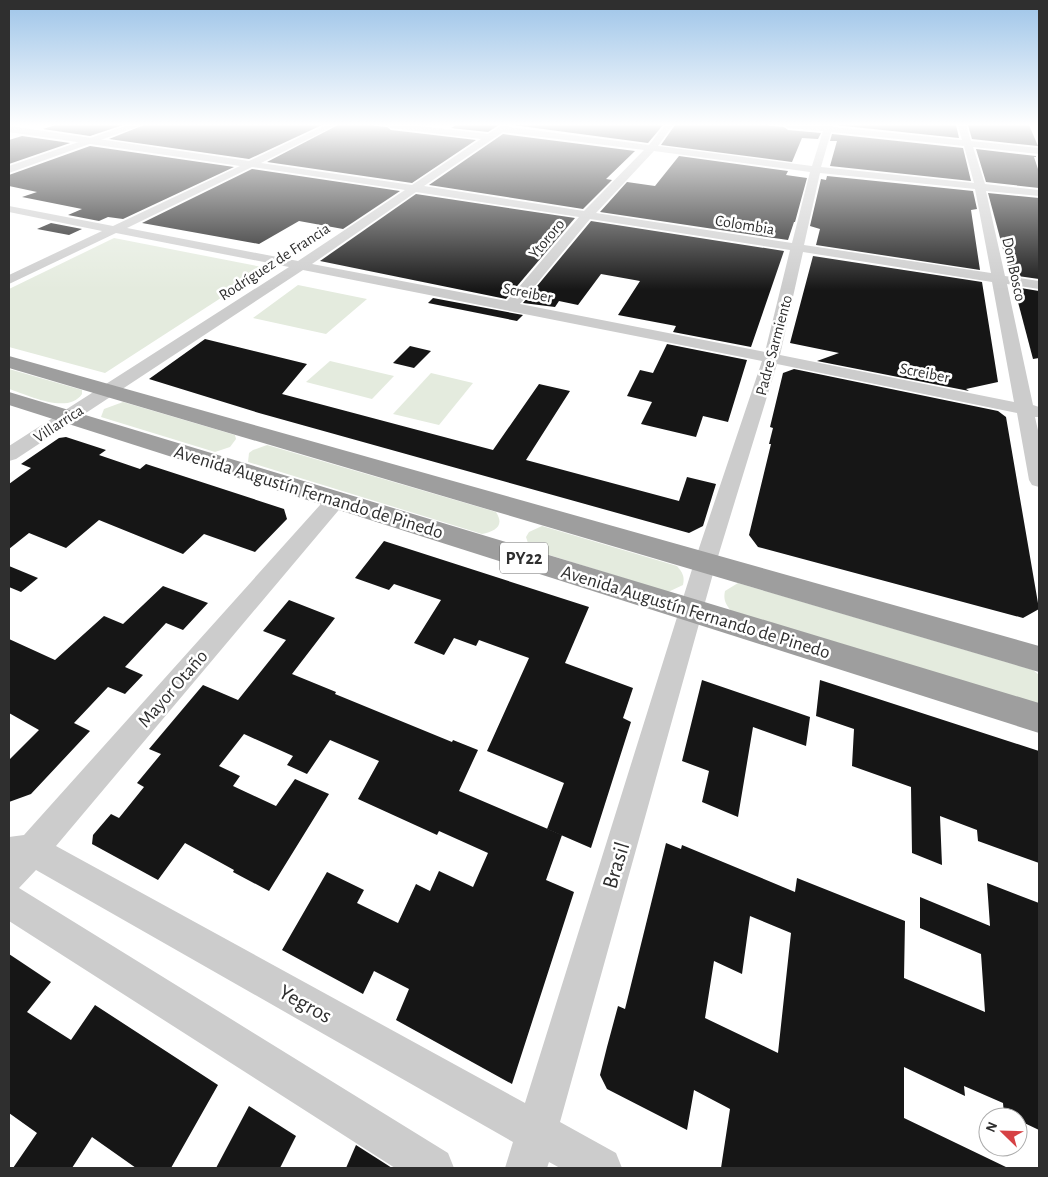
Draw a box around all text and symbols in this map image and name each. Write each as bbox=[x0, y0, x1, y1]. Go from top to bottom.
street label: Colombia bbox=[714, 212, 776, 238]
street label: Ytororo bbox=[526, 216, 568, 261]
street label: Rodríguez de Francia bbox=[216, 220, 333, 304]
street label: Don Bosco bbox=[999, 236, 1029, 303]
street label: Screiber bbox=[502, 280, 555, 306]
street label: Padre Sarmiento bbox=[753, 293, 795, 397]
street label: Screiber bbox=[899, 360, 952, 386]
street label: Villarrica bbox=[31, 402, 86, 446]
street label: Avenida Augustín Fernando de Pinedo bbox=[172, 442, 445, 542]
road number: PY22 bbox=[500, 542, 548, 574]
street label: Avenida Augustín Fernando de Pinedo bbox=[559, 562, 832, 662]
street label: Mayor Otaño bbox=[135, 647, 212, 731]
street label: Brasil bbox=[598, 839, 633, 891]
street label: Yegros bbox=[275, 980, 336, 1027]
north arrow bbox=[978, 1107, 1028, 1157]
text: N bbox=[984, 1120, 1000, 1135]

